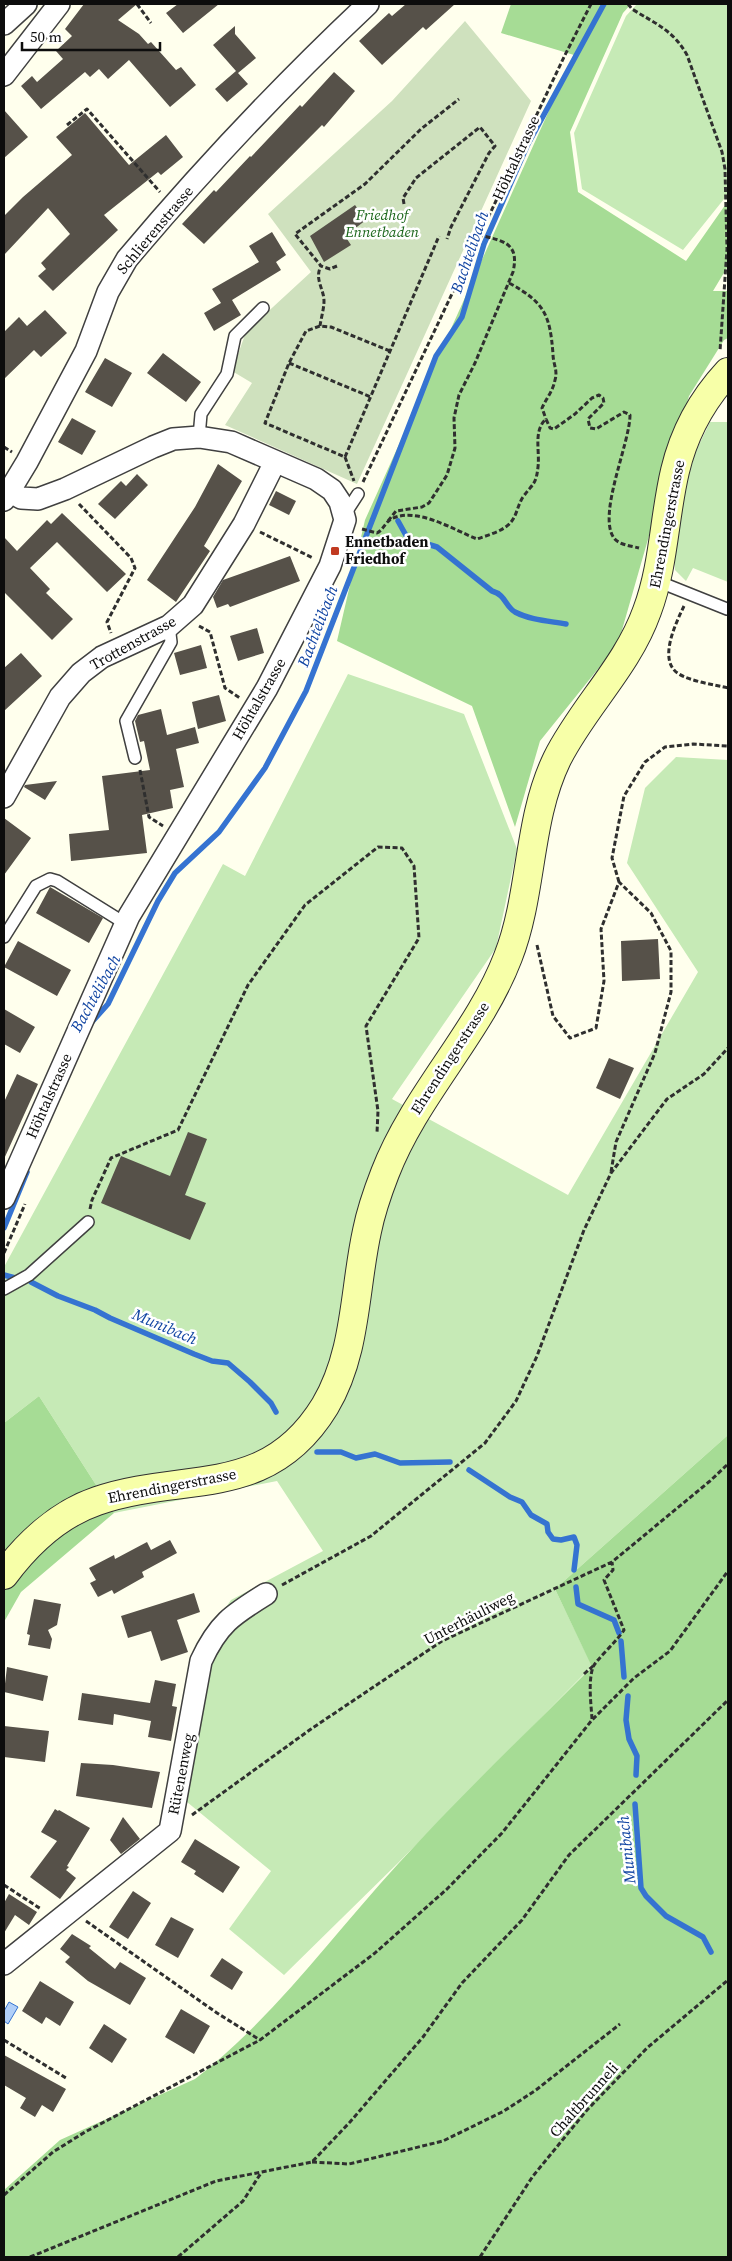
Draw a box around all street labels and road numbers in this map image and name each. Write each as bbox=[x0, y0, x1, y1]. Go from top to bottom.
street label: Höhtalstrasse bbox=[487, 112, 545, 204]
street label: Schlierenstrasse bbox=[111, 181, 198, 278]
street label: Ehrendingerstrasse bbox=[644, 458, 689, 590]
street label: Trottenstrasse bbox=[86, 610, 180, 675]
street label: Höhtalstrasse bbox=[227, 654, 291, 744]
street label: Ehrendingerstrasse bbox=[405, 997, 494, 1118]
street label: Höhtalstrasse bbox=[20, 1049, 77, 1142]
street label: Ehrendingerstrasse bbox=[106, 1463, 238, 1508]
street label: Unterhäuliweg bbox=[420, 1586, 518, 1649]
street label: Rütenenweg bbox=[162, 1731, 199, 1817]
street label: Chaltbrunneli bbox=[544, 2058, 623, 2142]

